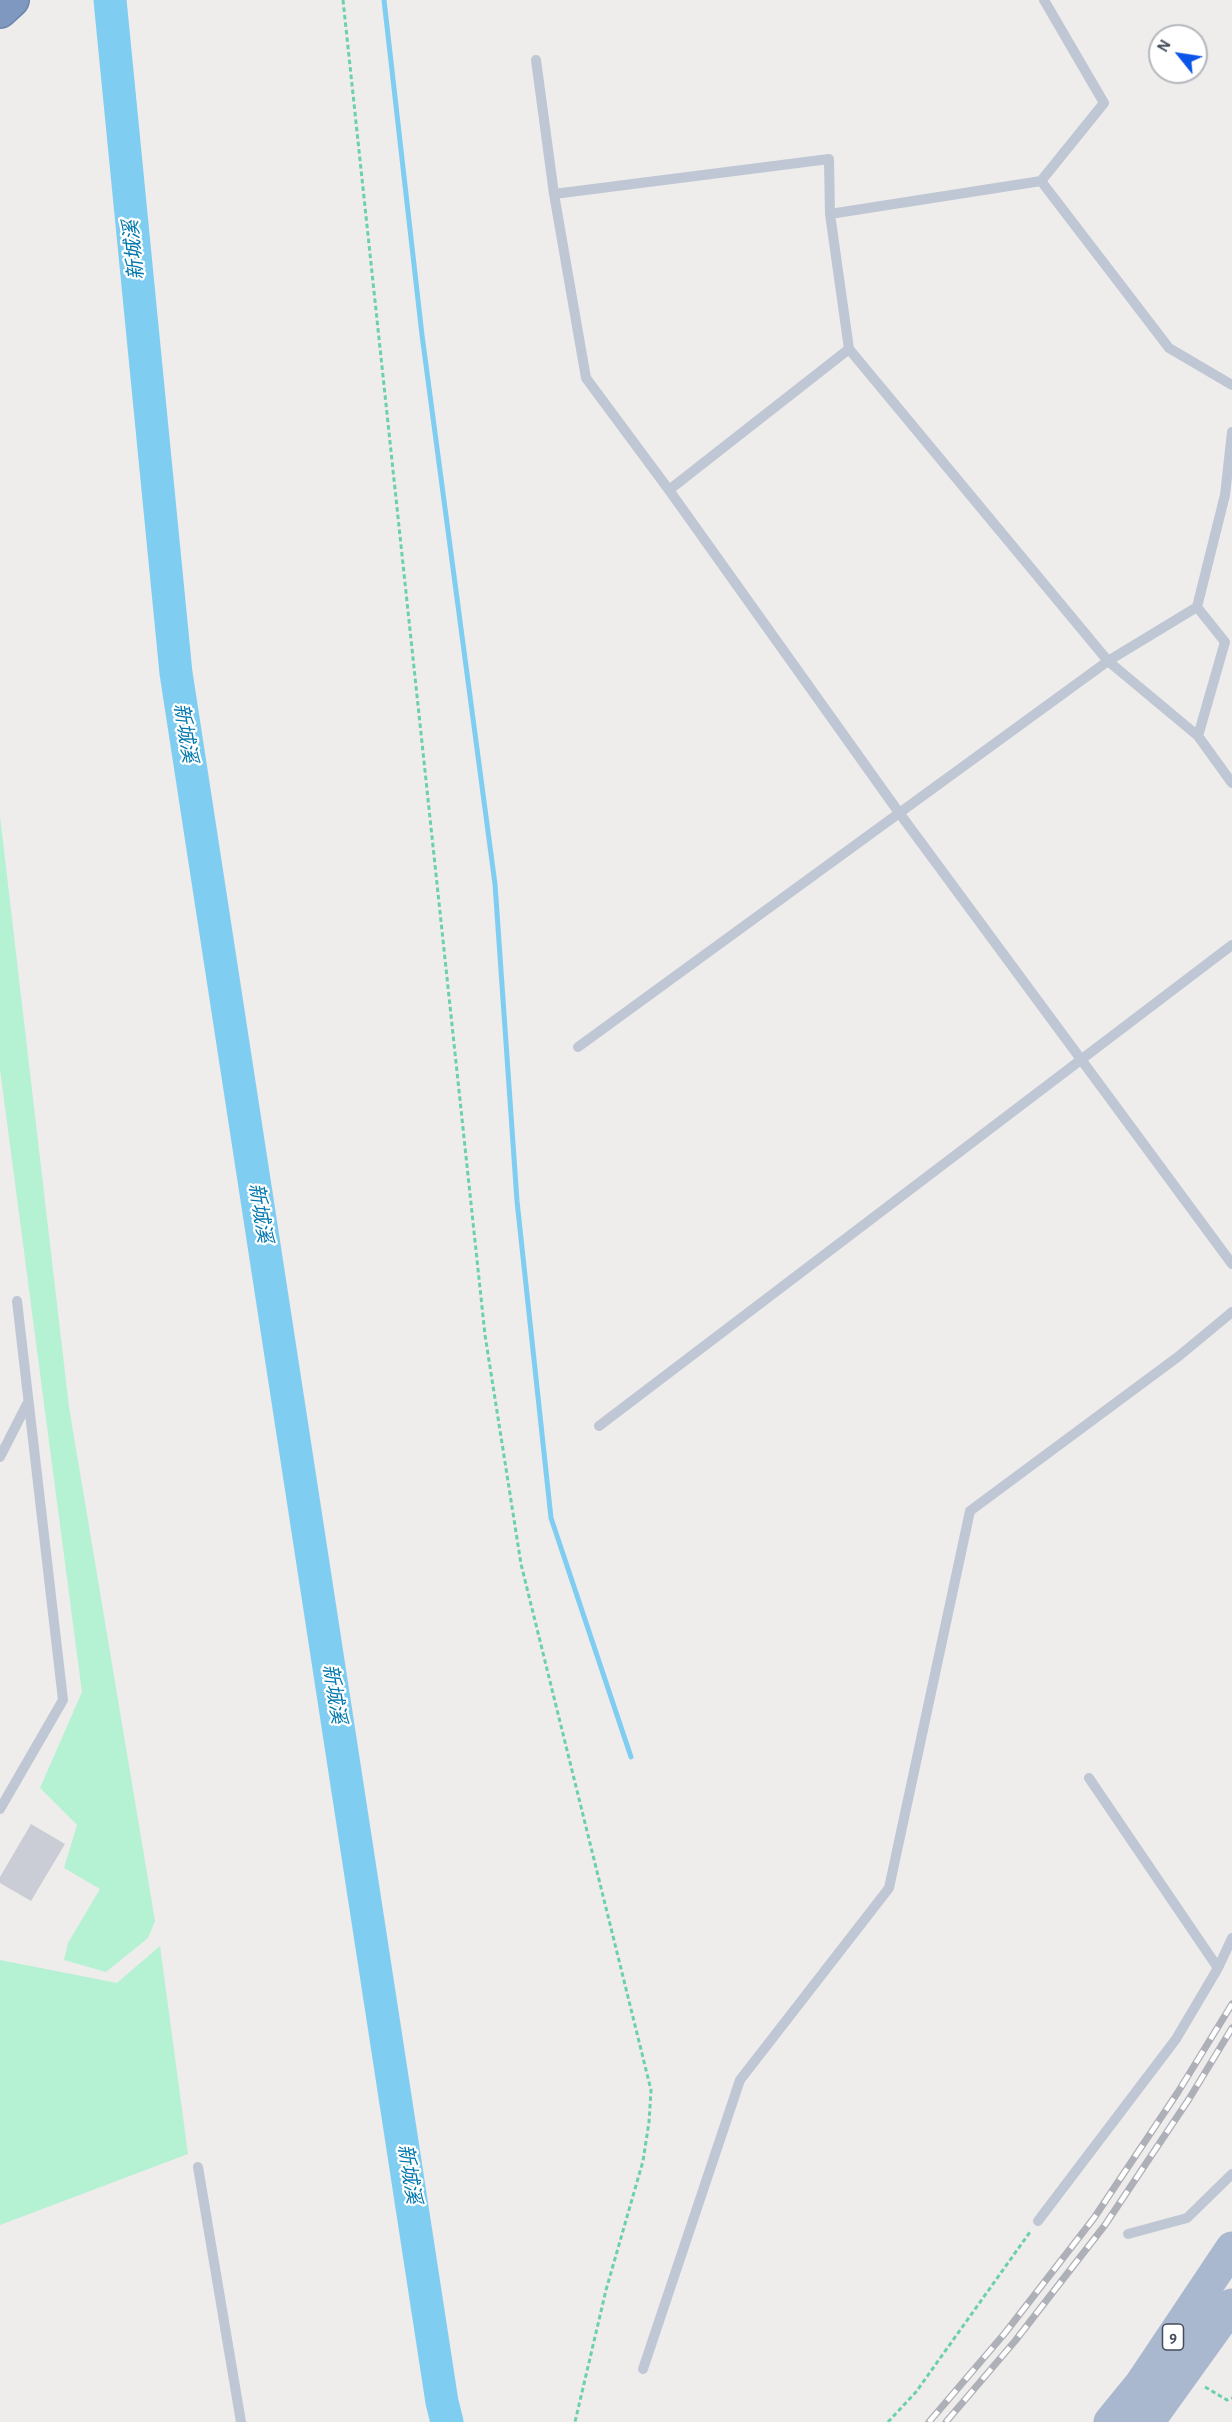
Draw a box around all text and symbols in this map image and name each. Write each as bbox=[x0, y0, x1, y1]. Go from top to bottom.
north arrow bbox=[1148, 24, 1208, 84]
text: N bbox=[1154, 37, 1174, 55]
water label: 新城溪 bbox=[119, 219, 149, 281]
water label: 新城溪 bbox=[168, 701, 202, 765]
water label: 新城溪 bbox=[243, 1181, 277, 1245]
water label: 新城溪 bbox=[317, 1662, 351, 1726]
water label: 新城溪 bbox=[392, 2142, 426, 2206]
road number: 9 bbox=[1162, 2324, 1184, 2350]

